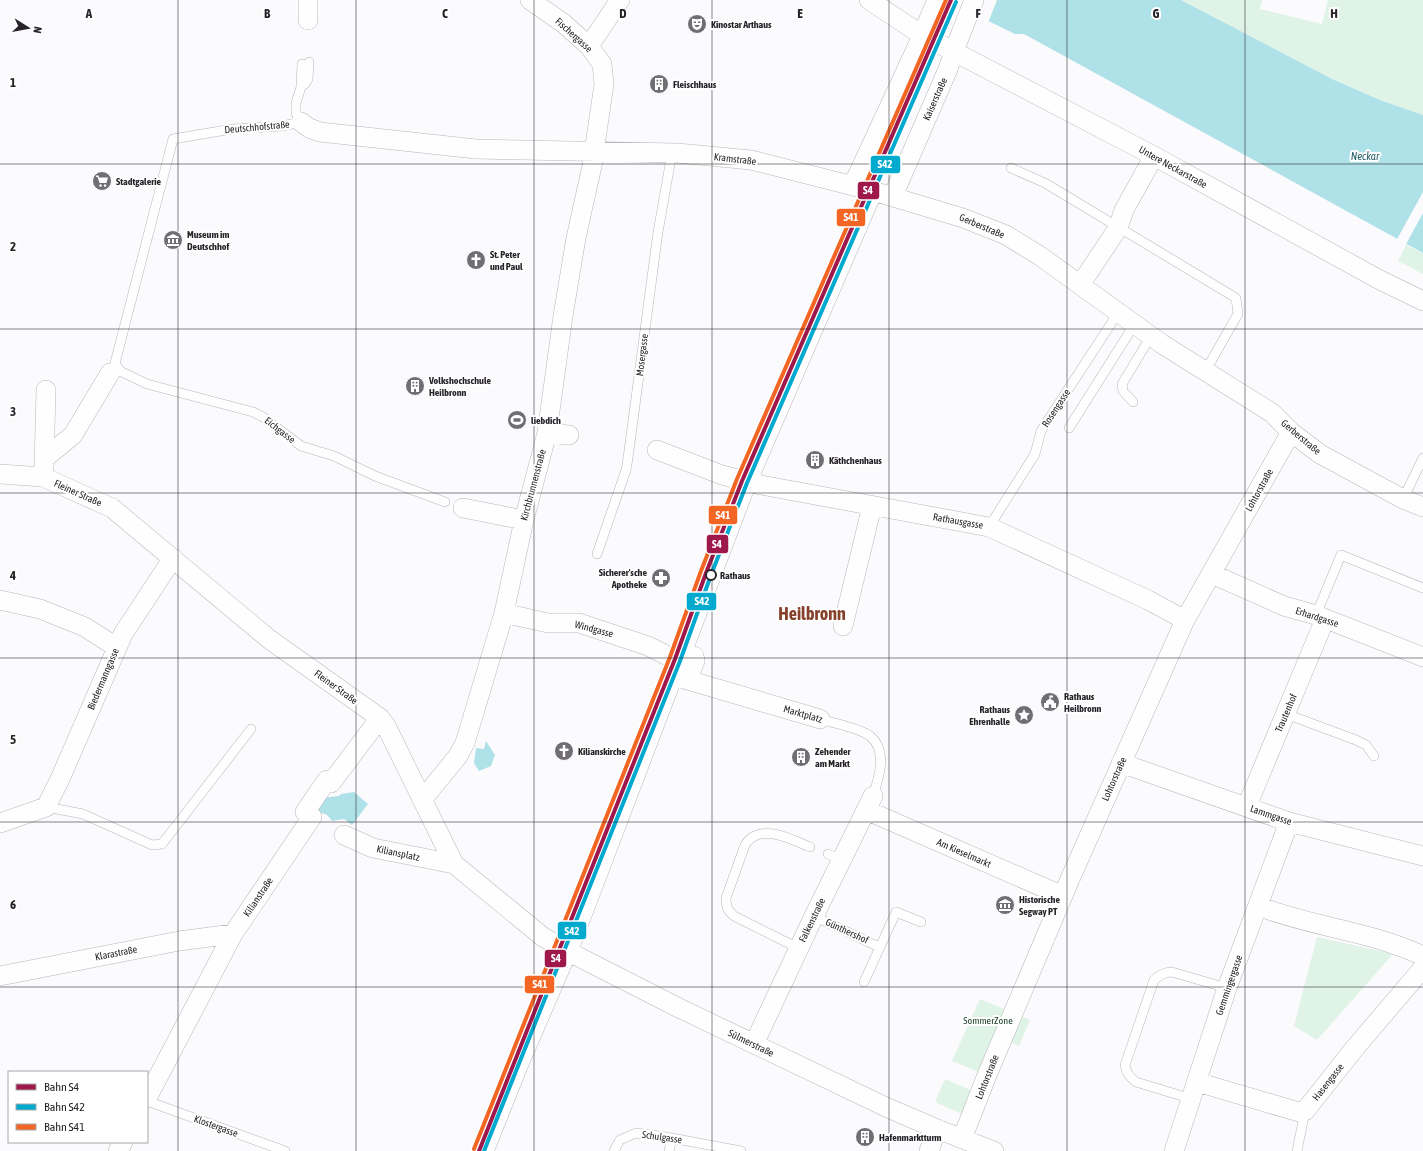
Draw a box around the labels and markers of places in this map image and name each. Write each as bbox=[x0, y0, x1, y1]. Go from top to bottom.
theatre icon: Kinostar Arthaus bbox=[686, 13, 708, 35]
place label: Kinostar Arthaus bbox=[711, 19, 772, 30]
building icon: Fleischhaus bbox=[648, 73, 670, 95]
place label: Fleischhaus bbox=[673, 79, 717, 90]
supermarket icon: Stadtgalerie bbox=[91, 170, 113, 192]
place label: Stadtgalerie bbox=[116, 176, 161, 187]
museum icon: Museum im Deutschhof bbox=[162, 229, 184, 251]
place label: Museum im Deutschhof bbox=[187, 229, 230, 252]
church icon: St. Peter und Paul bbox=[465, 249, 487, 271]
place label: St. Peter und Paul bbox=[490, 249, 523, 272]
building icon: Volkshochschule Heilbronn bbox=[404, 375, 426, 397]
place label: Volkshochschule Heilbronn bbox=[428, 375, 491, 398]
sports icon: liebdich bbox=[506, 409, 528, 431]
place label: liebdich bbox=[531, 415, 561, 426]
building icon: Käthchenhaus bbox=[804, 449, 826, 471]
place label: Käthchenhaus bbox=[829, 455, 882, 466]
place label: Sicherer'sche Apotheke bbox=[599, 567, 647, 590]
pharmacy icon: Sicherer'sche Apotheke bbox=[650, 567, 672, 589]
marker: Rathaus bbox=[705, 569, 717, 581]
place label: Rathaus bbox=[720, 570, 751, 581]
public building icon: Rathaus Heilbronn bbox=[1039, 691, 1061, 713]
place label: Rathaus Heilbronn bbox=[1064, 691, 1102, 714]
place label: Rathaus Ehrenhalle bbox=[969, 704, 1010, 727]
place icon: Rathaus Ehrenhalle bbox=[1013, 704, 1035, 726]
church icon: Kilianskirche bbox=[553, 740, 575, 762]
place label: Kilianskirche bbox=[578, 746, 626, 757]
building icon: Zehender am Markt bbox=[790, 746, 812, 768]
place label: Zehender am Markt bbox=[815, 746, 852, 769]
museum icon: Historische Segway PT bbox=[994, 894, 1016, 916]
place label: Historische Segway PT bbox=[1019, 894, 1060, 917]
building icon: Hafenmarktturm bbox=[854, 1126, 876, 1148]
place label: Hafenmarktturm bbox=[879, 1132, 942, 1143]

